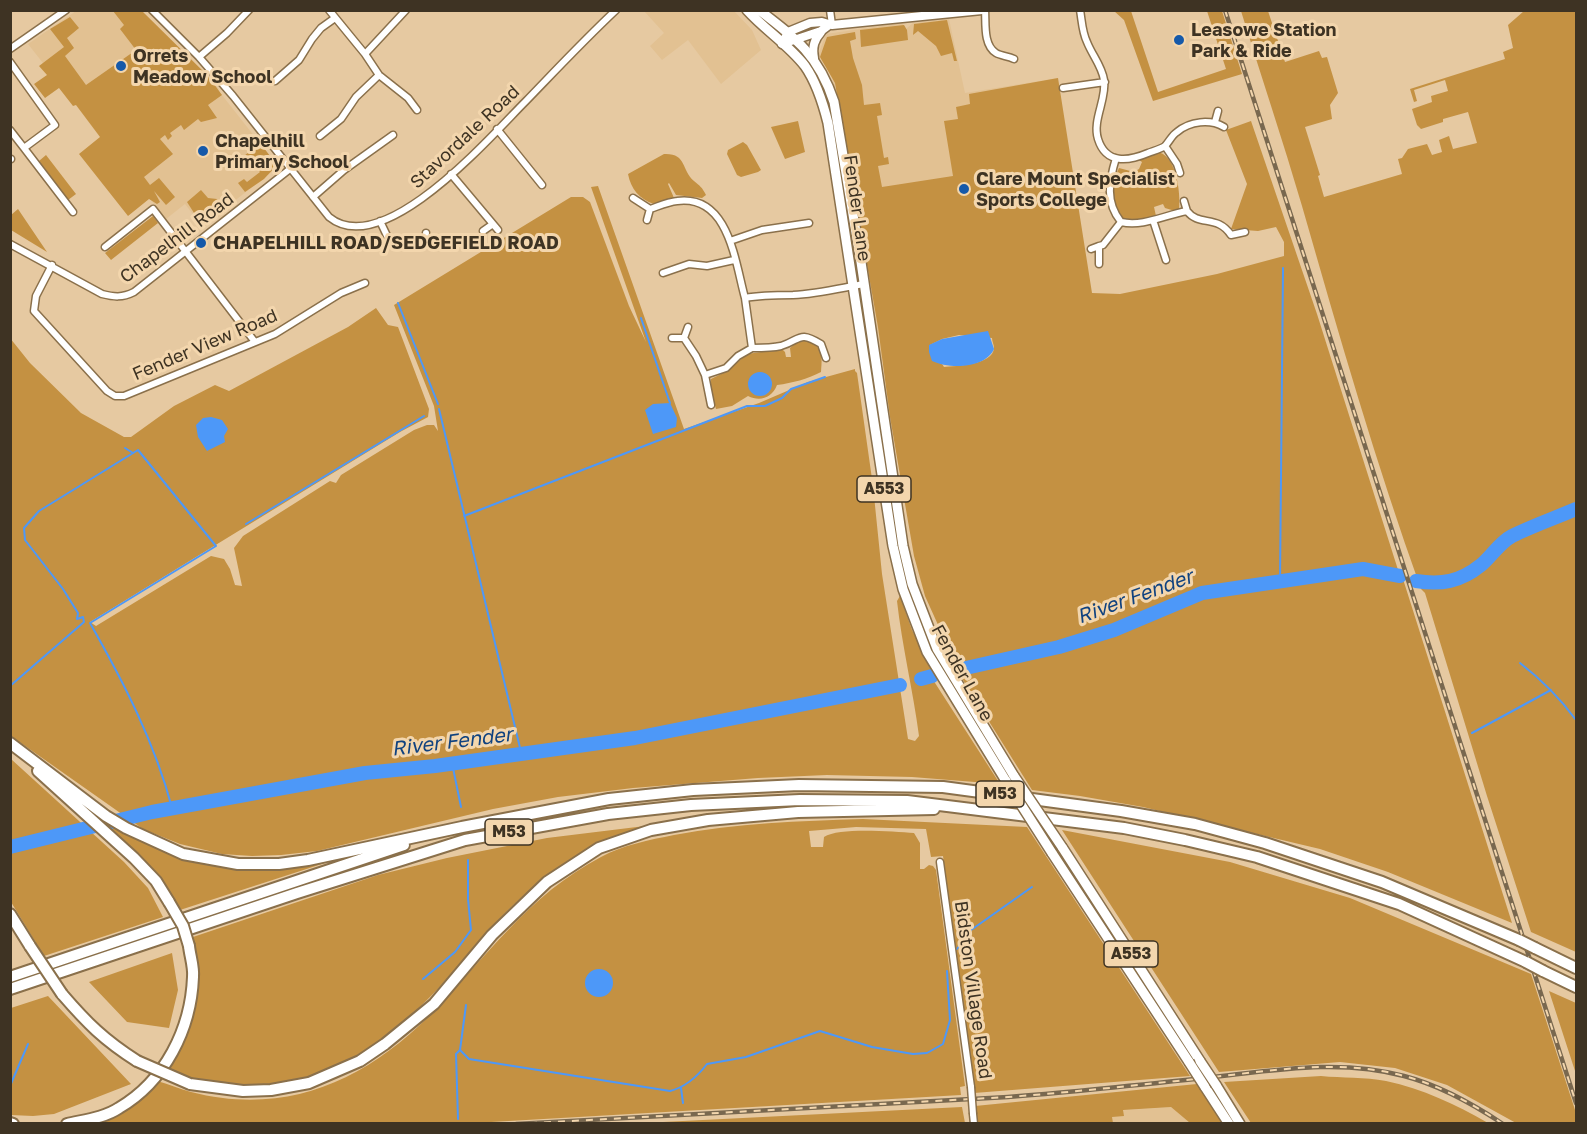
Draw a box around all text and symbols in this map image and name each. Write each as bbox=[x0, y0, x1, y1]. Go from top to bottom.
place label: Leasowe Station Park & Ride bbox=[1191, 19, 1336, 62]
marker: Leasowe Station Park & Ride bbox=[1172, 33, 1186, 47]
place label: Orrets Meadow School bbox=[133, 45, 272, 88]
marker: Orrets Meadow School bbox=[114, 59, 128, 73]
street label: Stavordale Road bbox=[406, 81, 524, 193]
place label: Chapelhill Primary School bbox=[215, 130, 349, 172]
marker: Chapelhill Primary School bbox=[196, 144, 210, 158]
street label: Fender Lane bbox=[839, 153, 875, 263]
place label: Clare Mount Specialist Sports College bbox=[976, 168, 1175, 210]
marker: Clare Mount Specialist Sports College bbox=[957, 182, 971, 196]
street label: Chapelhill Road bbox=[116, 188, 238, 288]
place label: CHAPELHILL ROAD/SEDGEFIELD ROAD bbox=[213, 232, 559, 254]
marker: CHAPELHILL ROAD/SEDGEFIELD ROAD bbox=[194, 236, 208, 250]
street label: Fender View Road bbox=[129, 305, 281, 385]
road number: A553 bbox=[857, 476, 911, 502]
water label: River Fender bbox=[1074, 565, 1196, 629]
street label: Fender Lane bbox=[927, 621, 997, 725]
water label: River Fender bbox=[390, 723, 514, 761]
road number: M53 bbox=[976, 781, 1024, 807]
road number: M53 bbox=[485, 819, 533, 845]
street label: Bidston Village Road bbox=[950, 899, 996, 1081]
road number: A553 bbox=[1104, 941, 1158, 967]

